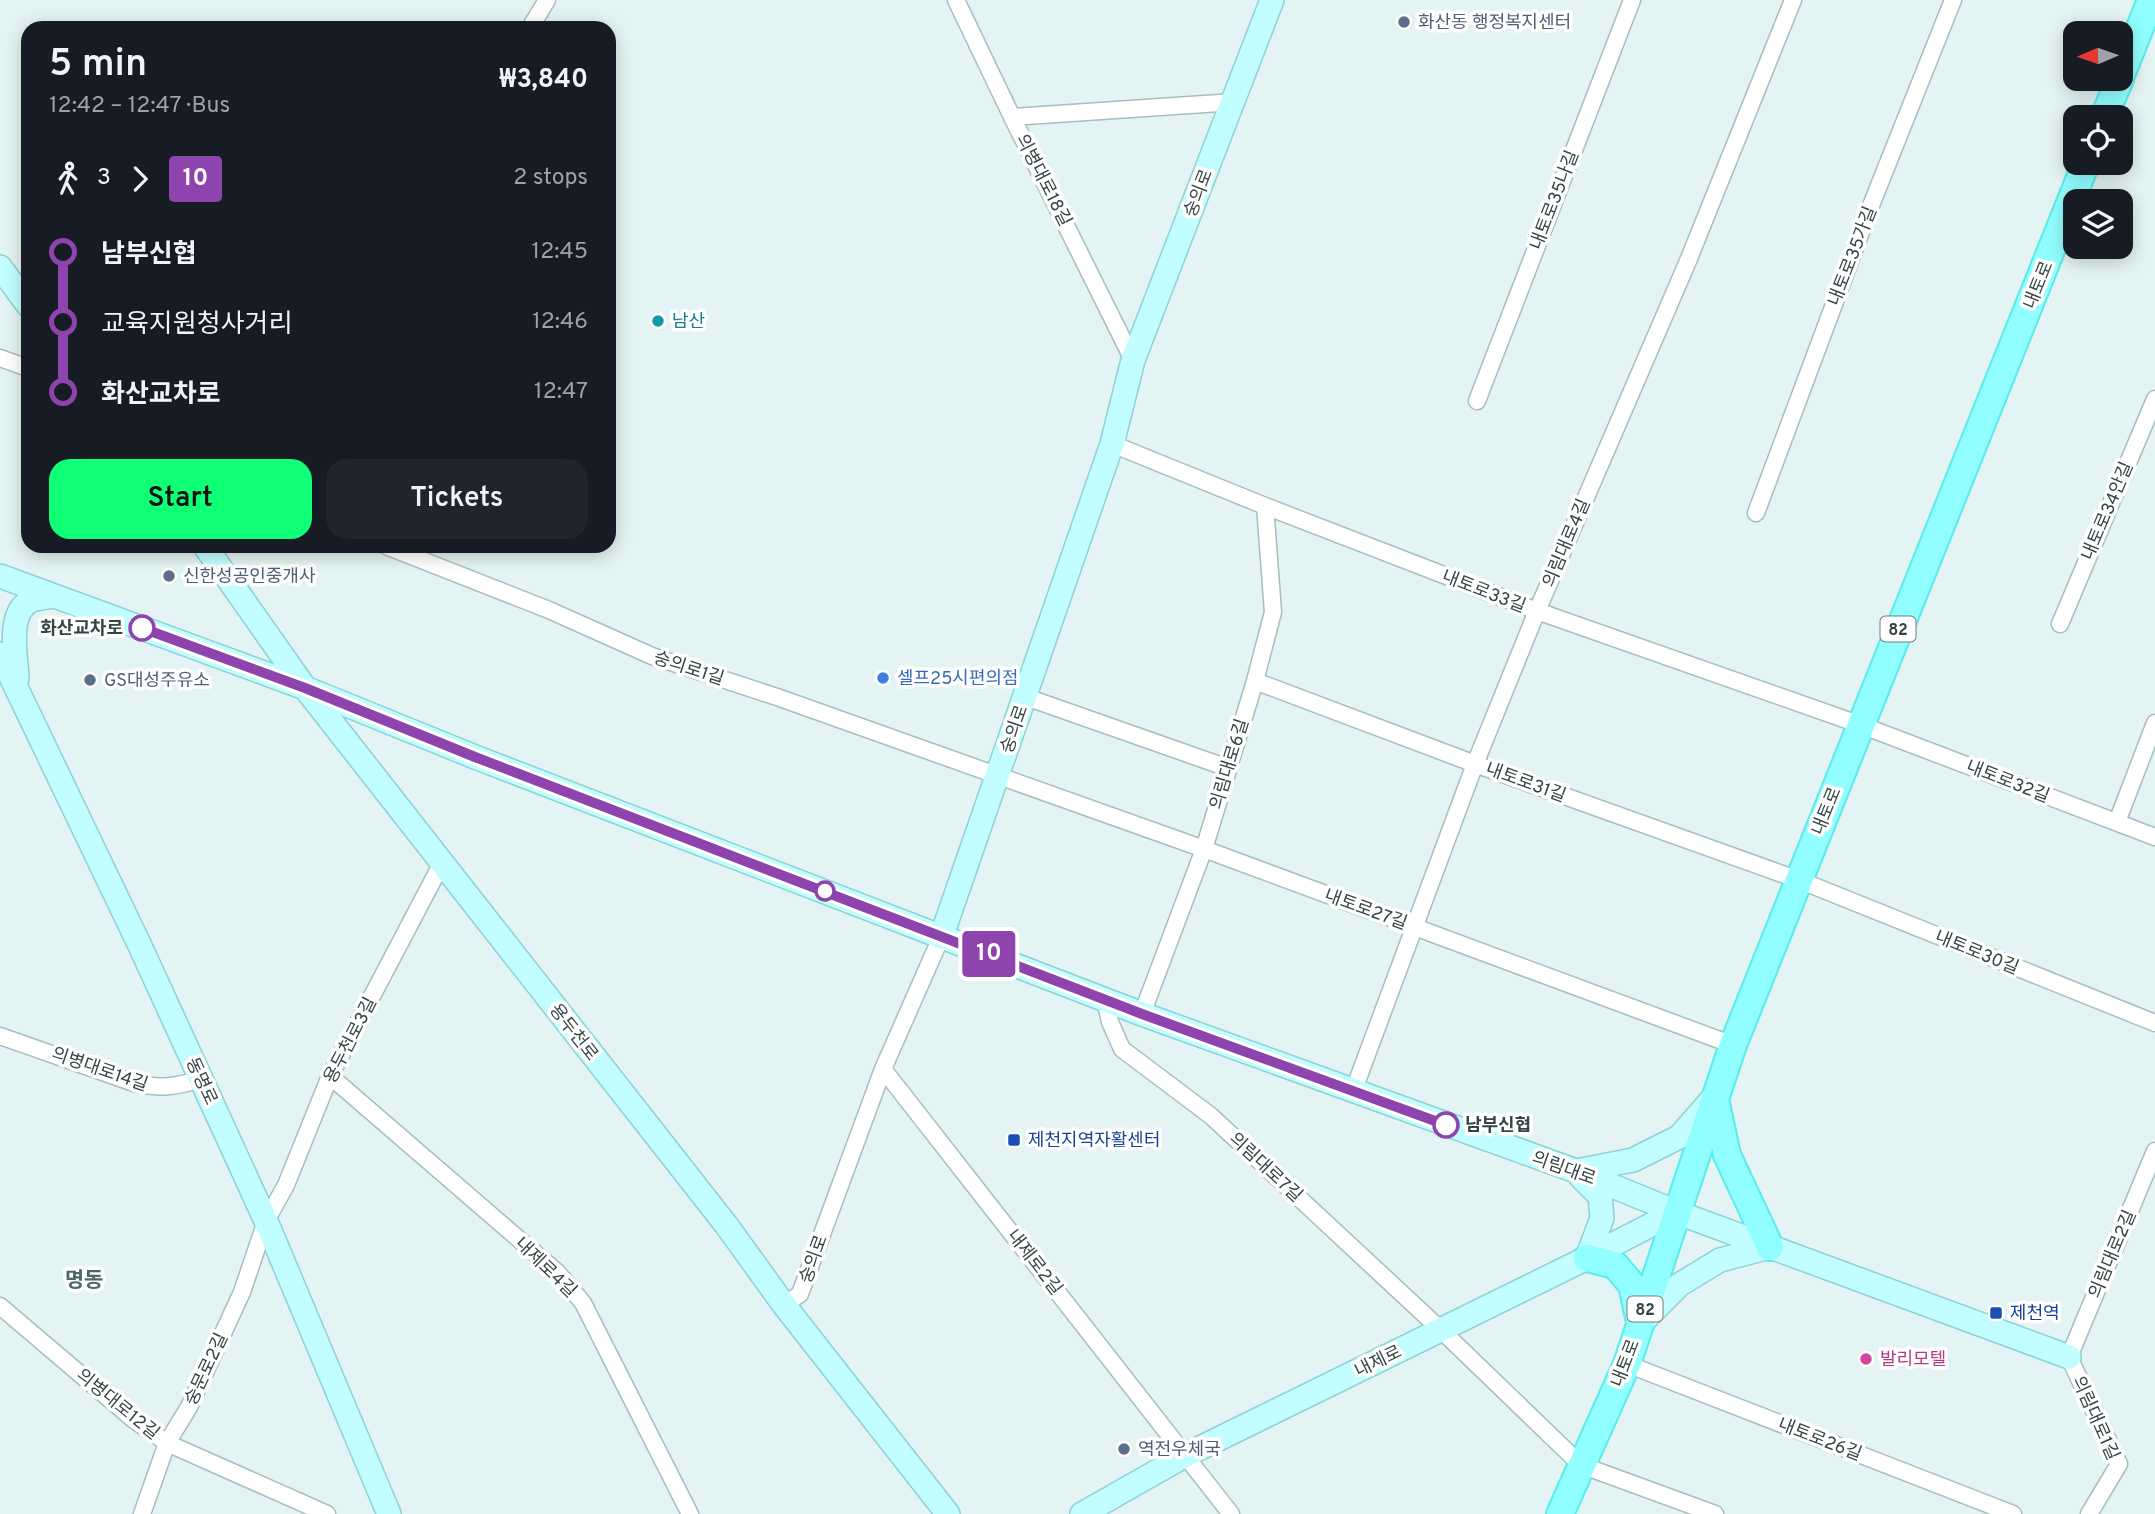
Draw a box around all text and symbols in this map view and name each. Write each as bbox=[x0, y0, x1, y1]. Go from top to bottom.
place label: 화산동 행정복지센터 bbox=[1418, 12, 1571, 35]
marker: 화산동 행정복지센터 bbox=[1396, 14, 1412, 30]
north arrow bbox=[2063, 21, 2133, 91]
map controls bbox=[2063, 21, 2133, 259]
text: 5 min bbox=[49, 41, 147, 90]
text: ₩3,840 bbox=[499, 64, 588, 97]
text: 12:42 – 12:47 · Bus bbox=[49, 92, 230, 121]
button: locate bbox=[2063, 105, 2133, 175]
street label: 의병대로18길 bbox=[1010, 131, 1076, 231]
street label: 내토로35나길 bbox=[1526, 147, 1585, 254]
icon: walk bbox=[49, 160, 87, 198]
icon: forward bbox=[121, 160, 159, 198]
text: 3 bbox=[97, 164, 111, 193]
text: 10 bbox=[183, 164, 208, 194]
text: 2 stops bbox=[513, 164, 588, 193]
street label: 숭의로 bbox=[1180, 166, 1219, 221]
button: layers bbox=[2063, 189, 2133, 259]
street label: 내토로35가길 bbox=[1824, 203, 1883, 310]
text: 12:45 bbox=[532, 238, 588, 267]
text: 남부신협 bbox=[101, 239, 197, 272]
street label: 내토로 bbox=[2019, 258, 2059, 313]
text: 12:46 bbox=[532, 308, 588, 337]
text: 교육지원청사거리 bbox=[101, 309, 292, 342]
place label: 남산 bbox=[672, 311, 705, 334]
marker: 남산 bbox=[650, 313, 666, 329]
text: 12:47 bbox=[534, 378, 588, 407]
text: 화산교차로 bbox=[101, 379, 221, 412]
button: Start bbox=[49, 459, 312, 539]
button: Tickets bbox=[326, 459, 588, 539]
street label: 내토로34안길 bbox=[2077, 459, 2139, 564]
street label: 의림대로4길 bbox=[1538, 496, 1596, 591]
place label: 신한성공인중개사 bbox=[183, 566, 316, 589]
street label: 내토로33길 bbox=[1438, 566, 1529, 619]
marker: 신한성공인중개사 bbox=[161, 568, 177, 584]
marker: 화산교차로 bbox=[129, 615, 155, 641]
road number: 82 bbox=[1881, 616, 1916, 642]
place label: 화산교차로 bbox=[40, 618, 123, 641]
street label: 숭의로1길 bbox=[650, 647, 727, 692]
place label: 셀프25시편의점 bbox=[897, 668, 1019, 691]
place label: GS대성주유소 bbox=[104, 670, 210, 693]
marker: 셀프25시편의점 bbox=[875, 670, 891, 686]
marker: GS대성주유소 bbox=[82, 672, 98, 688]
street label: 숭의로 bbox=[996, 702, 1034, 757]
street label: 의림대로6길 bbox=[1206, 716, 1255, 813]
street label: 내토로32길 bbox=[1962, 756, 2053, 809]
street label: 내토로31길 bbox=[1482, 758, 1569, 809]
street label: 내토로 bbox=[1807, 784, 1847, 839]
unlabelled marker bbox=[815, 881, 835, 901]
street label: 내토로27길 bbox=[1321, 885, 1410, 936]
street label: 내토로30길 bbox=[1931, 926, 2022, 981]
line badge: 10 bbox=[958, 931, 1020, 977]
text: 10 bbox=[976, 939, 1002, 969]
street label: 용두천로3길 bbox=[320, 994, 383, 1088]
street label: 용두천로 bbox=[543, 1000, 602, 1066]
street label: 의병대로14길 bbox=[48, 1043, 151, 1098]
street label: 동명로 bbox=[180, 1054, 222, 1109]
marker: 남부신협 bbox=[1433, 1112, 1459, 1138]
place label: 남부신협 bbox=[1465, 1115, 1531, 1138]
street label: 의림대로7길 bbox=[1223, 1128, 1307, 1208]
place label: 제천지역자활센터 bbox=[1028, 1130, 1160, 1153]
marker: 제천지역자활센터 bbox=[1006, 1132, 1022, 1148]
street label: 의림대로 bbox=[1528, 1147, 1599, 1192]
street label: 의림대로2길 bbox=[2084, 1207, 2142, 1302]
street label: 내제로2길 bbox=[1001, 1225, 1067, 1300]
street label: 숭의로 bbox=[795, 1232, 834, 1287]
street label: 내제로4길 bbox=[509, 1233, 581, 1303]
district label: 명동 bbox=[65, 1268, 103, 1295]
road number: 82 bbox=[1628, 1296, 1662, 1322]
place label: 제천역 bbox=[2010, 1303, 2060, 1326]
marker: 제천역 bbox=[1988, 1305, 2004, 1321]
street label: 숭문로2길 bbox=[181, 1330, 234, 1410]
street label: 내토로 bbox=[1607, 1336, 1646, 1391]
street label: 내제로 bbox=[1351, 1341, 1406, 1384]
place label: 발리모텔 bbox=[1880, 1349, 1946, 1372]
marker: 발리모텔 bbox=[1858, 1351, 1874, 1367]
street label: 의병대로12길 bbox=[71, 1365, 163, 1446]
street label: 의림대로1길 bbox=[2066, 1373, 2123, 1464]
street label: 내토로26길 bbox=[1774, 1414, 1865, 1467]
place label: 역전우체국 bbox=[1138, 1439, 1221, 1462]
marker: 역전우체국 bbox=[1116, 1441, 1132, 1457]

